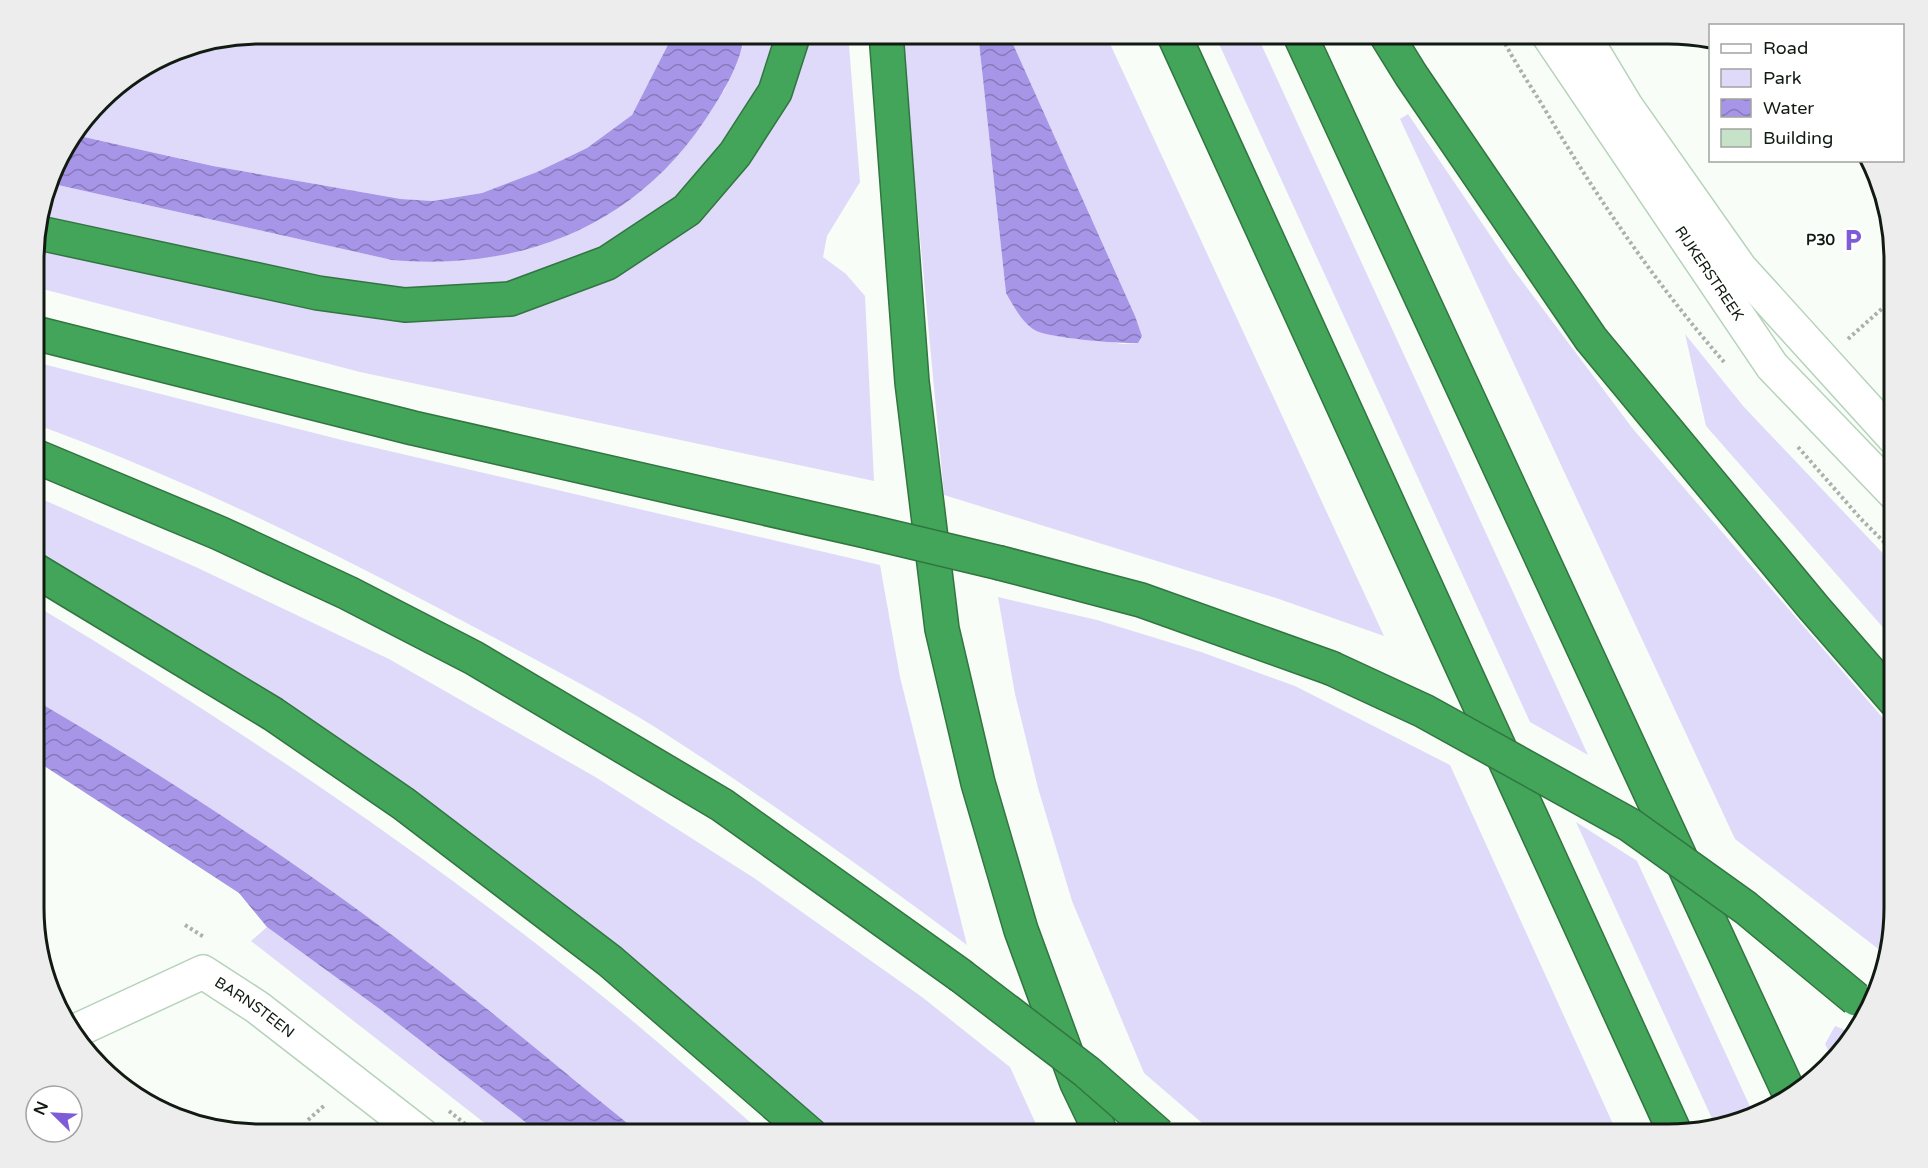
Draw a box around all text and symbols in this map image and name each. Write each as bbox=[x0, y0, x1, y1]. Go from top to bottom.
legend bbox=[1709, 24, 1904, 162]
text: Road bbox=[1763, 37, 1808, 59]
text: Park bbox=[1763, 67, 1802, 89]
text: Water bbox=[1763, 97, 1814, 119]
text: Building bbox=[1763, 127, 1833, 149]
street label: RIJKERSTREEK bbox=[1671, 223, 1748, 324]
parking icon: P30 bbox=[1840, 227, 1866, 253]
place label: P30 bbox=[1806, 231, 1836, 249]
street label: BARNSTEEN bbox=[211, 973, 298, 1042]
north arrow bbox=[24, 1084, 84, 1144]
text: N bbox=[29, 1098, 53, 1118]

